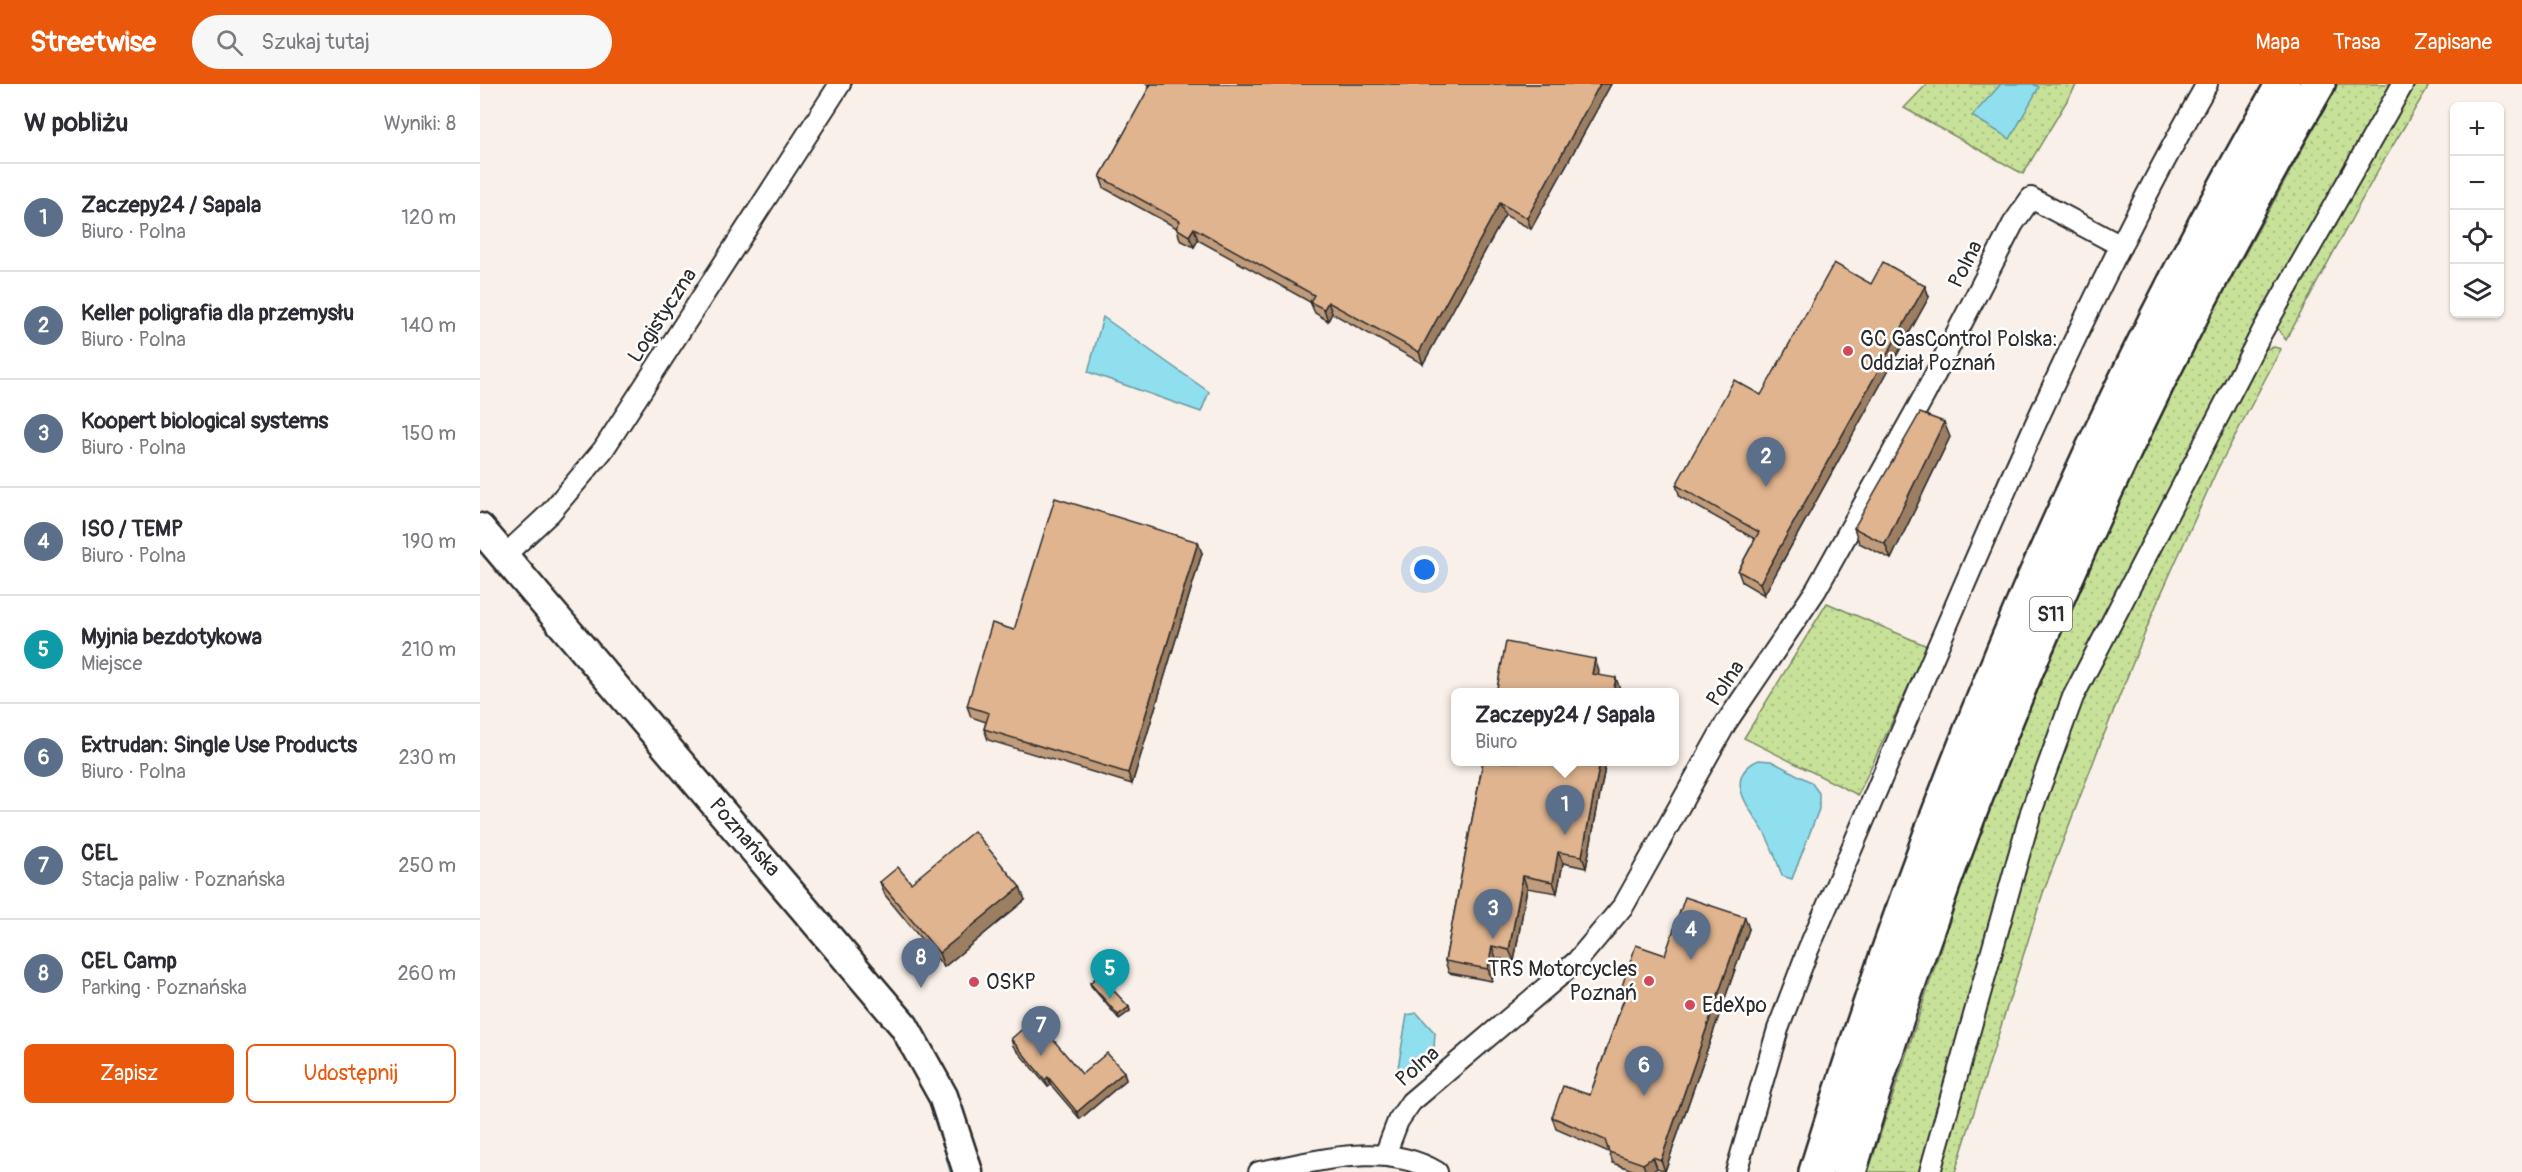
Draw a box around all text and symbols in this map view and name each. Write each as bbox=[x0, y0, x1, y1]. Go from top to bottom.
search box bbox=[192, 15, 612, 69]
text: Streetwise bbox=[30, 25, 156, 60]
icon: search bbox=[213, 26, 246, 59]
text: Szukaj tutaj bbox=[261, 28, 370, 56]
text: Mapa bbox=[2255, 29, 2300, 56]
text: Trasa bbox=[2333, 29, 2381, 56]
text: Zapisane bbox=[2414, 29, 2492, 56]
map controls bbox=[2450, 102, 2504, 318]
button: + bbox=[2450, 102, 2504, 156]
text: W pobliżu bbox=[24, 107, 128, 139]
text: Wyniki: 8 bbox=[384, 111, 456, 136]
button: − bbox=[2450, 156, 2504, 210]
text: Zaczepy24 / Sapala bbox=[81, 191, 261, 219]
text: 1 bbox=[40, 205, 47, 230]
text: 120 m bbox=[401, 205, 456, 230]
button: locate bbox=[2450, 210, 2504, 264]
text: Biuro · Polna bbox=[81, 219, 186, 244]
street label: Polna bbox=[1942, 236, 1989, 292]
street label: Logistyczna bbox=[622, 263, 703, 368]
button: layers bbox=[2450, 264, 2504, 318]
text: Keller poligrafia dla przemysłu bbox=[81, 299, 354, 327]
text: 2 bbox=[38, 313, 49, 338]
text: 140 m bbox=[401, 313, 456, 338]
place label: GC GasControl Polska: Oddział Poznań bbox=[1860, 326, 2058, 377]
text: Biuro · Polna bbox=[81, 327, 186, 352]
marker: GC GasControl Polska: Oddział Poznań bbox=[1841, 344, 1855, 358]
text: Koopert biological systems bbox=[81, 407, 328, 435]
text: 3 bbox=[38, 421, 49, 446]
text: 150 m bbox=[402, 421, 456, 446]
text: Biuro · Polna bbox=[81, 435, 186, 460]
pin: 2 bbox=[1746, 438, 1786, 487]
text: ISO / TEMP bbox=[81, 515, 183, 543]
text: 4 bbox=[38, 529, 49, 554]
text: 190 m bbox=[402, 529, 456, 554]
text: Biuro · Polna bbox=[81, 543, 186, 568]
your location bbox=[1410, 555, 1439, 584]
road number: S11 bbox=[2030, 597, 2072, 631]
text: Myjnia bezdotykowa bbox=[81, 623, 262, 651]
text: 5 bbox=[38, 637, 49, 662]
text: 210 m bbox=[401, 637, 456, 662]
text: Miejsce bbox=[81, 651, 142, 676]
street label: Polna bbox=[1700, 655, 1750, 711]
popup bbox=[1451, 688, 1679, 766]
text: Zaczepy24 / Sapala bbox=[1475, 701, 1655, 729]
text: Biuro bbox=[1475, 729, 1517, 754]
text: Extrudan: Single Use Products bbox=[81, 731, 357, 759]
text: 6 bbox=[38, 745, 49, 770]
text: 230 m bbox=[399, 745, 456, 770]
text: Biuro · Polna bbox=[81, 759, 186, 784]
pin: 1 bbox=[1546, 786, 1584, 835]
street label: Poznańska bbox=[703, 792, 786, 882]
text: CEL bbox=[81, 839, 118, 867]
text: 7 bbox=[38, 853, 49, 878]
text: 250 m bbox=[398, 853, 456, 878]
text: Stacja paliw · Poznańska bbox=[81, 867, 285, 892]
pin: 3 bbox=[1474, 890, 1512, 939]
pin: 4 bbox=[1672, 910, 1710, 960]
pin: 8 bbox=[902, 938, 940, 988]
text: CEL Camp bbox=[81, 947, 177, 975]
pin: 5 bbox=[1090, 950, 1130, 999]
place label: TRS Motorcycles Poznań bbox=[1488, 956, 1638, 1007]
text: 8 bbox=[38, 961, 49, 986]
text: 260 m bbox=[397, 961, 456, 986]
place label: OSKP bbox=[986, 969, 1036, 996]
marker: TRS Motorcycles Poznań bbox=[1642, 974, 1656, 988]
text: Parking · Poznańska bbox=[81, 975, 247, 1000]
marker: OSKP bbox=[967, 975, 981, 989]
place label: EdeXpo bbox=[1702, 992, 1767, 1019]
marker: EdeXpo bbox=[1683, 998, 1697, 1012]
pin: 7 bbox=[1022, 1006, 1060, 1056]
street label: Polna bbox=[1390, 1040, 1445, 1093]
button: Zapisz bbox=[24, 1044, 234, 1103]
button: Udostępnij bbox=[246, 1044, 456, 1103]
pin: 6 bbox=[1624, 1046, 1664, 1096]

